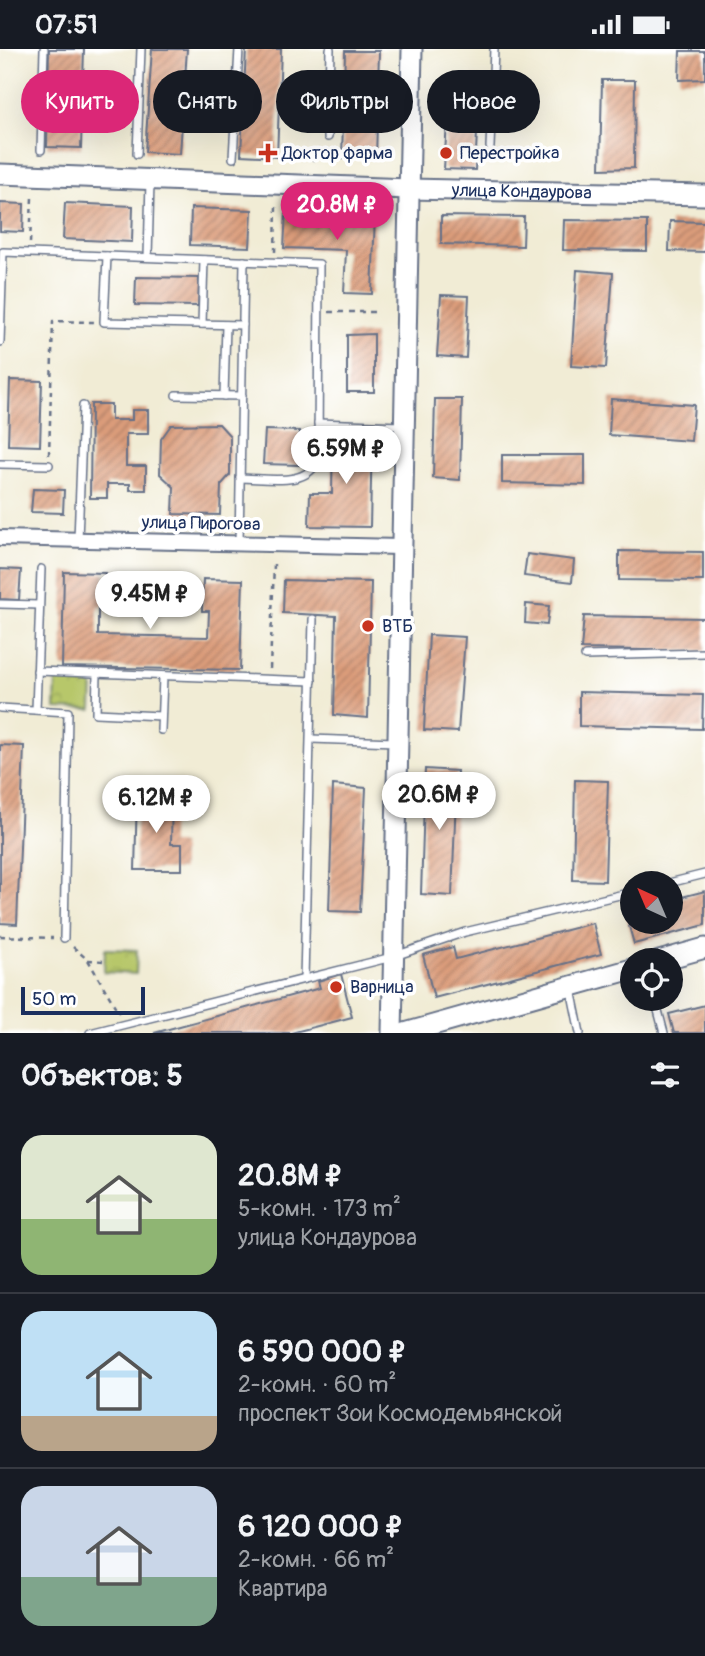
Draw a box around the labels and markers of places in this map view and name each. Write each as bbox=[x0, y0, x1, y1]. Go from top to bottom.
place label: Доктор фарма bbox=[281, 142, 393, 165]
place label: Перестройка bbox=[460, 142, 559, 165]
marker: Доктор фарма bbox=[260, 145, 276, 161]
marker: Перестройка bbox=[438, 145, 454, 161]
pin: 20.8M ₽ bbox=[272, 183, 402, 242]
pin: 6.59M ₽ bbox=[281, 427, 411, 486]
pin: 9.45M ₽ bbox=[85, 571, 215, 631]
place label: ВТБ bbox=[382, 615, 413, 638]
marker: ВТБ bbox=[360, 618, 376, 634]
pin: 20.6M ₽ bbox=[374, 773, 504, 832]
pin: 6.12M ₽ bbox=[91, 775, 221, 835]
place label: Варница bbox=[350, 976, 414, 999]
marker: Варница bbox=[328, 979, 344, 995]

